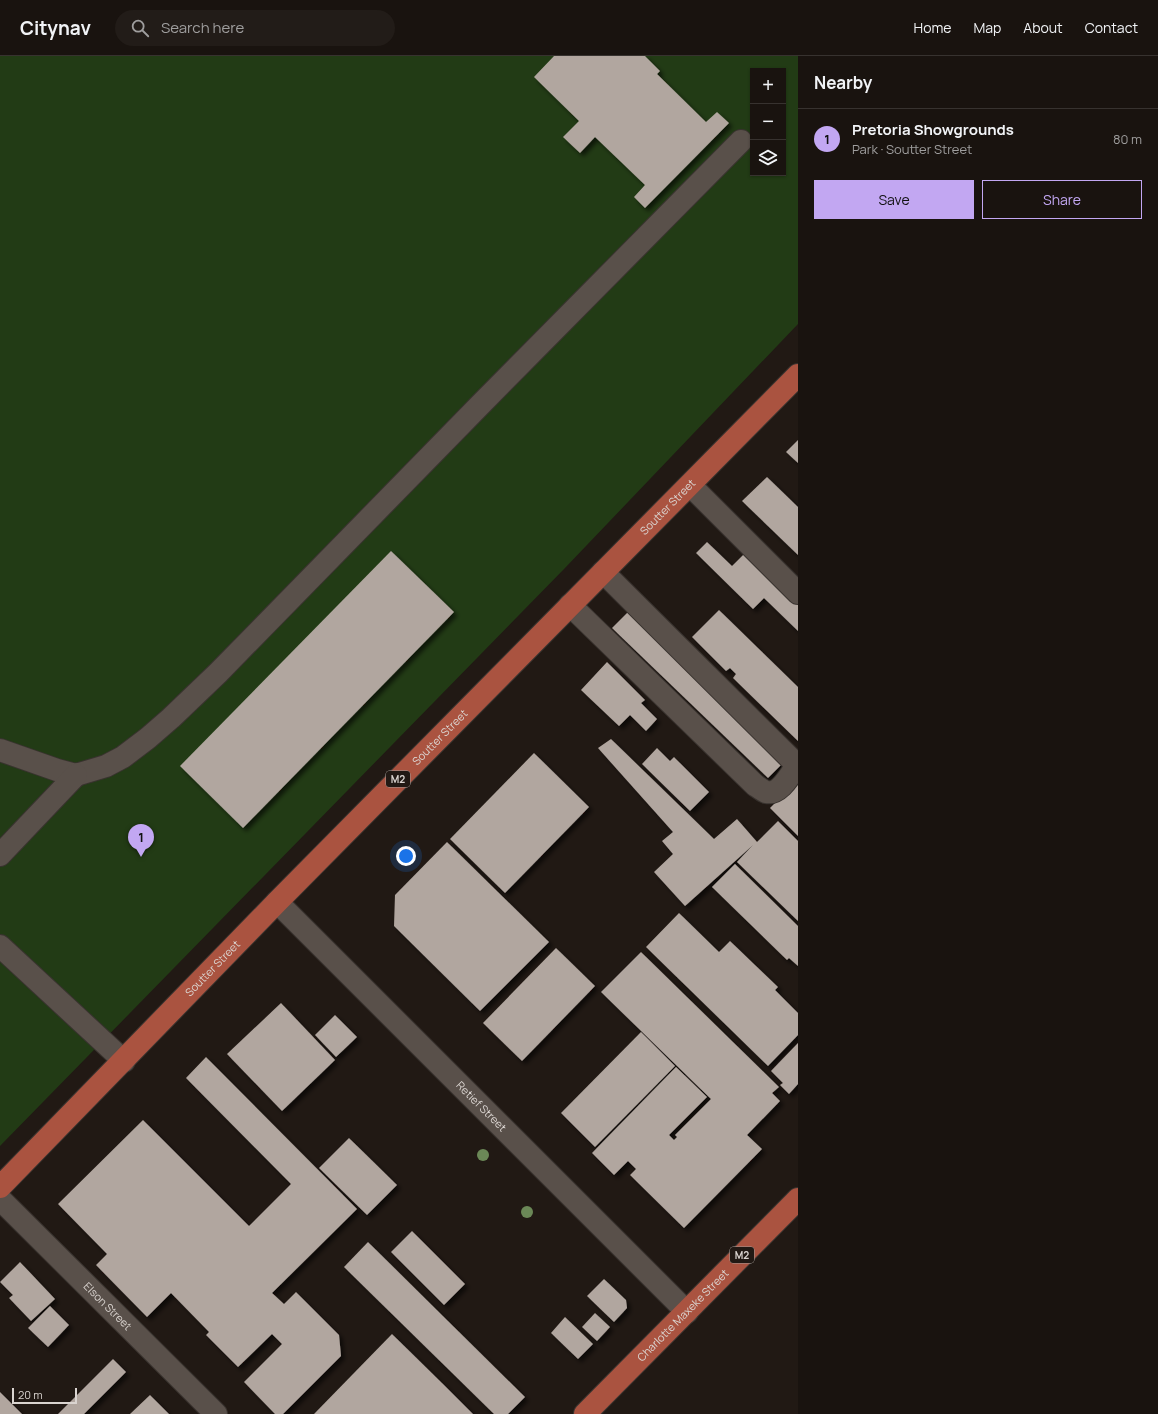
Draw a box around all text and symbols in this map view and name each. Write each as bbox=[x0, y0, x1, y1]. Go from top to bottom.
search box bbox=[115, 10, 395, 46]
text: Citynav bbox=[20, 15, 91, 41]
icon: search bbox=[129, 17, 151, 39]
text: Search here bbox=[161, 17, 244, 38]
text: Home bbox=[914, 18, 951, 37]
text: Map bbox=[973, 18, 1001, 37]
text: About bbox=[1023, 18, 1063, 37]
text: Contact bbox=[1085, 18, 1138, 37]
map controls bbox=[750, 68, 786, 176]
button: + bbox=[750, 68, 786, 104]
text: Nearby bbox=[814, 71, 872, 94]
button: − bbox=[750, 104, 786, 140]
text: Pretoria Showgrounds bbox=[852, 119, 1014, 140]
text: 1 bbox=[824, 130, 830, 148]
text: 80 m bbox=[1113, 130, 1142, 148]
button: layers bbox=[750, 140, 786, 176]
text: Park · Soutter Street bbox=[852, 140, 972, 158]
button: Save bbox=[814, 180, 974, 219]
button: Share bbox=[982, 180, 1142, 219]
street label: Soutter Street bbox=[636, 475, 698, 538]
street label: Soutter Street bbox=[408, 706, 470, 768]
road number: M2 bbox=[386, 771, 410, 787]
pin: 1 bbox=[128, 824, 154, 857]
your location bbox=[396, 846, 416, 866]
street label: Soutter Street bbox=[181, 937, 243, 999]
street label: Retief Street bbox=[453, 1078, 510, 1134]
road number: M2 bbox=[730, 1247, 754, 1263]
street label: Charlotte Maxeke Street bbox=[633, 1266, 731, 1364]
street label: Elson Street bbox=[81, 1279, 135, 1333]
scale bar bbox=[12, 1386, 77, 1405]
text: 20 m bbox=[18, 1387, 43, 1402]

